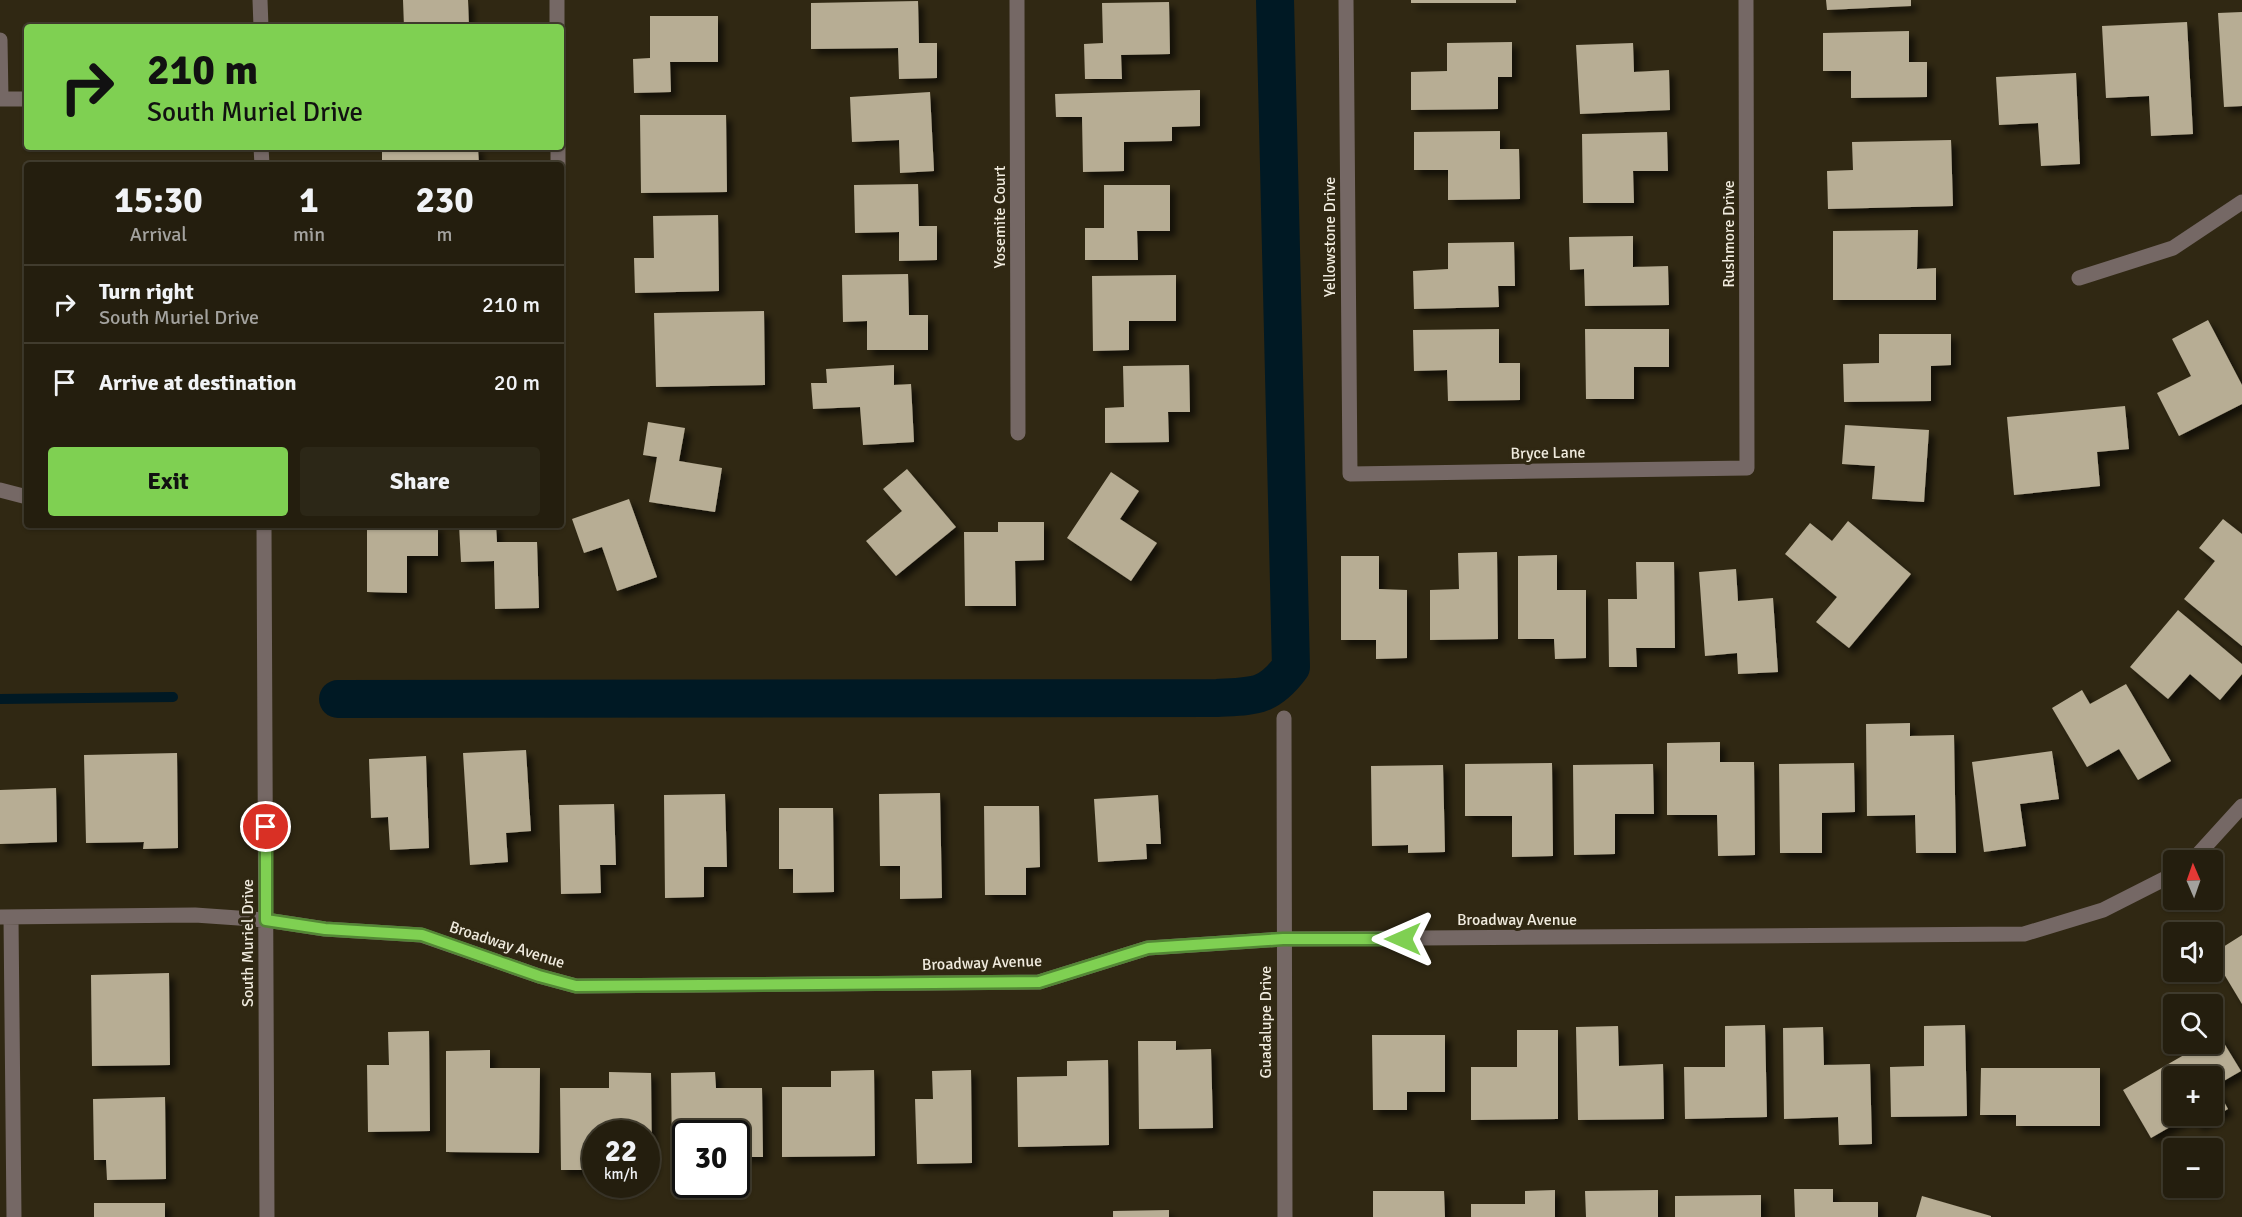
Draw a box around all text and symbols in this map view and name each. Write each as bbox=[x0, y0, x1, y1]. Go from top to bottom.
text: 210 m bbox=[147, 45, 258, 96]
icon: right bbox=[48, 48, 126, 126]
text: South Muriel Drive bbox=[147, 96, 363, 129]
street label: Yosemite Court bbox=[990, 165, 1010, 268]
street label: Yellowstone Drive bbox=[1320, 177, 1340, 297]
text: 15:30 bbox=[114, 178, 203, 223]
text: 1 bbox=[299, 178, 319, 223]
text: 230 bbox=[415, 178, 474, 223]
street label: Rushmore Drive bbox=[1719, 180, 1739, 288]
text: Arrival bbox=[130, 222, 187, 247]
text: min bbox=[293, 222, 325, 247]
text: m bbox=[437, 222, 453, 247]
text: Turn right bbox=[99, 278, 194, 305]
icon: right bbox=[48, 288, 81, 321]
text: 210 m bbox=[482, 291, 540, 318]
text: South Muriel Drive bbox=[99, 305, 259, 330]
icon: arrive bbox=[48, 366, 81, 399]
text: Arrive at destination bbox=[99, 369, 296, 396]
text: 20 m bbox=[494, 369, 540, 396]
street label: Bryce Lane bbox=[1510, 442, 1586, 464]
button: Exit bbox=[48, 447, 288, 516]
button: Share bbox=[300, 447, 540, 516]
pin bbox=[240, 801, 291, 852]
icon: arrive bbox=[249, 810, 282, 843]
north arrow bbox=[2163, 850, 2223, 910]
map controls bbox=[2163, 850, 2223, 1198]
street label: South Muriel Drive bbox=[238, 879, 258, 1007]
position arrow bbox=[1371, 907, 1435, 971]
street label: Broadway Avenue bbox=[1457, 910, 1577, 930]
street label: Broadway Avenue bbox=[447, 917, 567, 973]
button: sound bbox=[2163, 922, 2223, 982]
street label: Broadway Avenue bbox=[922, 951, 1042, 975]
street label: Guadalupe Drive bbox=[1256, 966, 1276, 1078]
button: search bbox=[2163, 994, 2223, 1054]
button: + bbox=[2163, 1066, 2223, 1126]
speed limit sign: 30 bbox=[672, 1120, 750, 1198]
text: 22 bbox=[605, 1133, 637, 1170]
button: − bbox=[2163, 1138, 2223, 1198]
text: km/h bbox=[604, 1165, 638, 1183]

